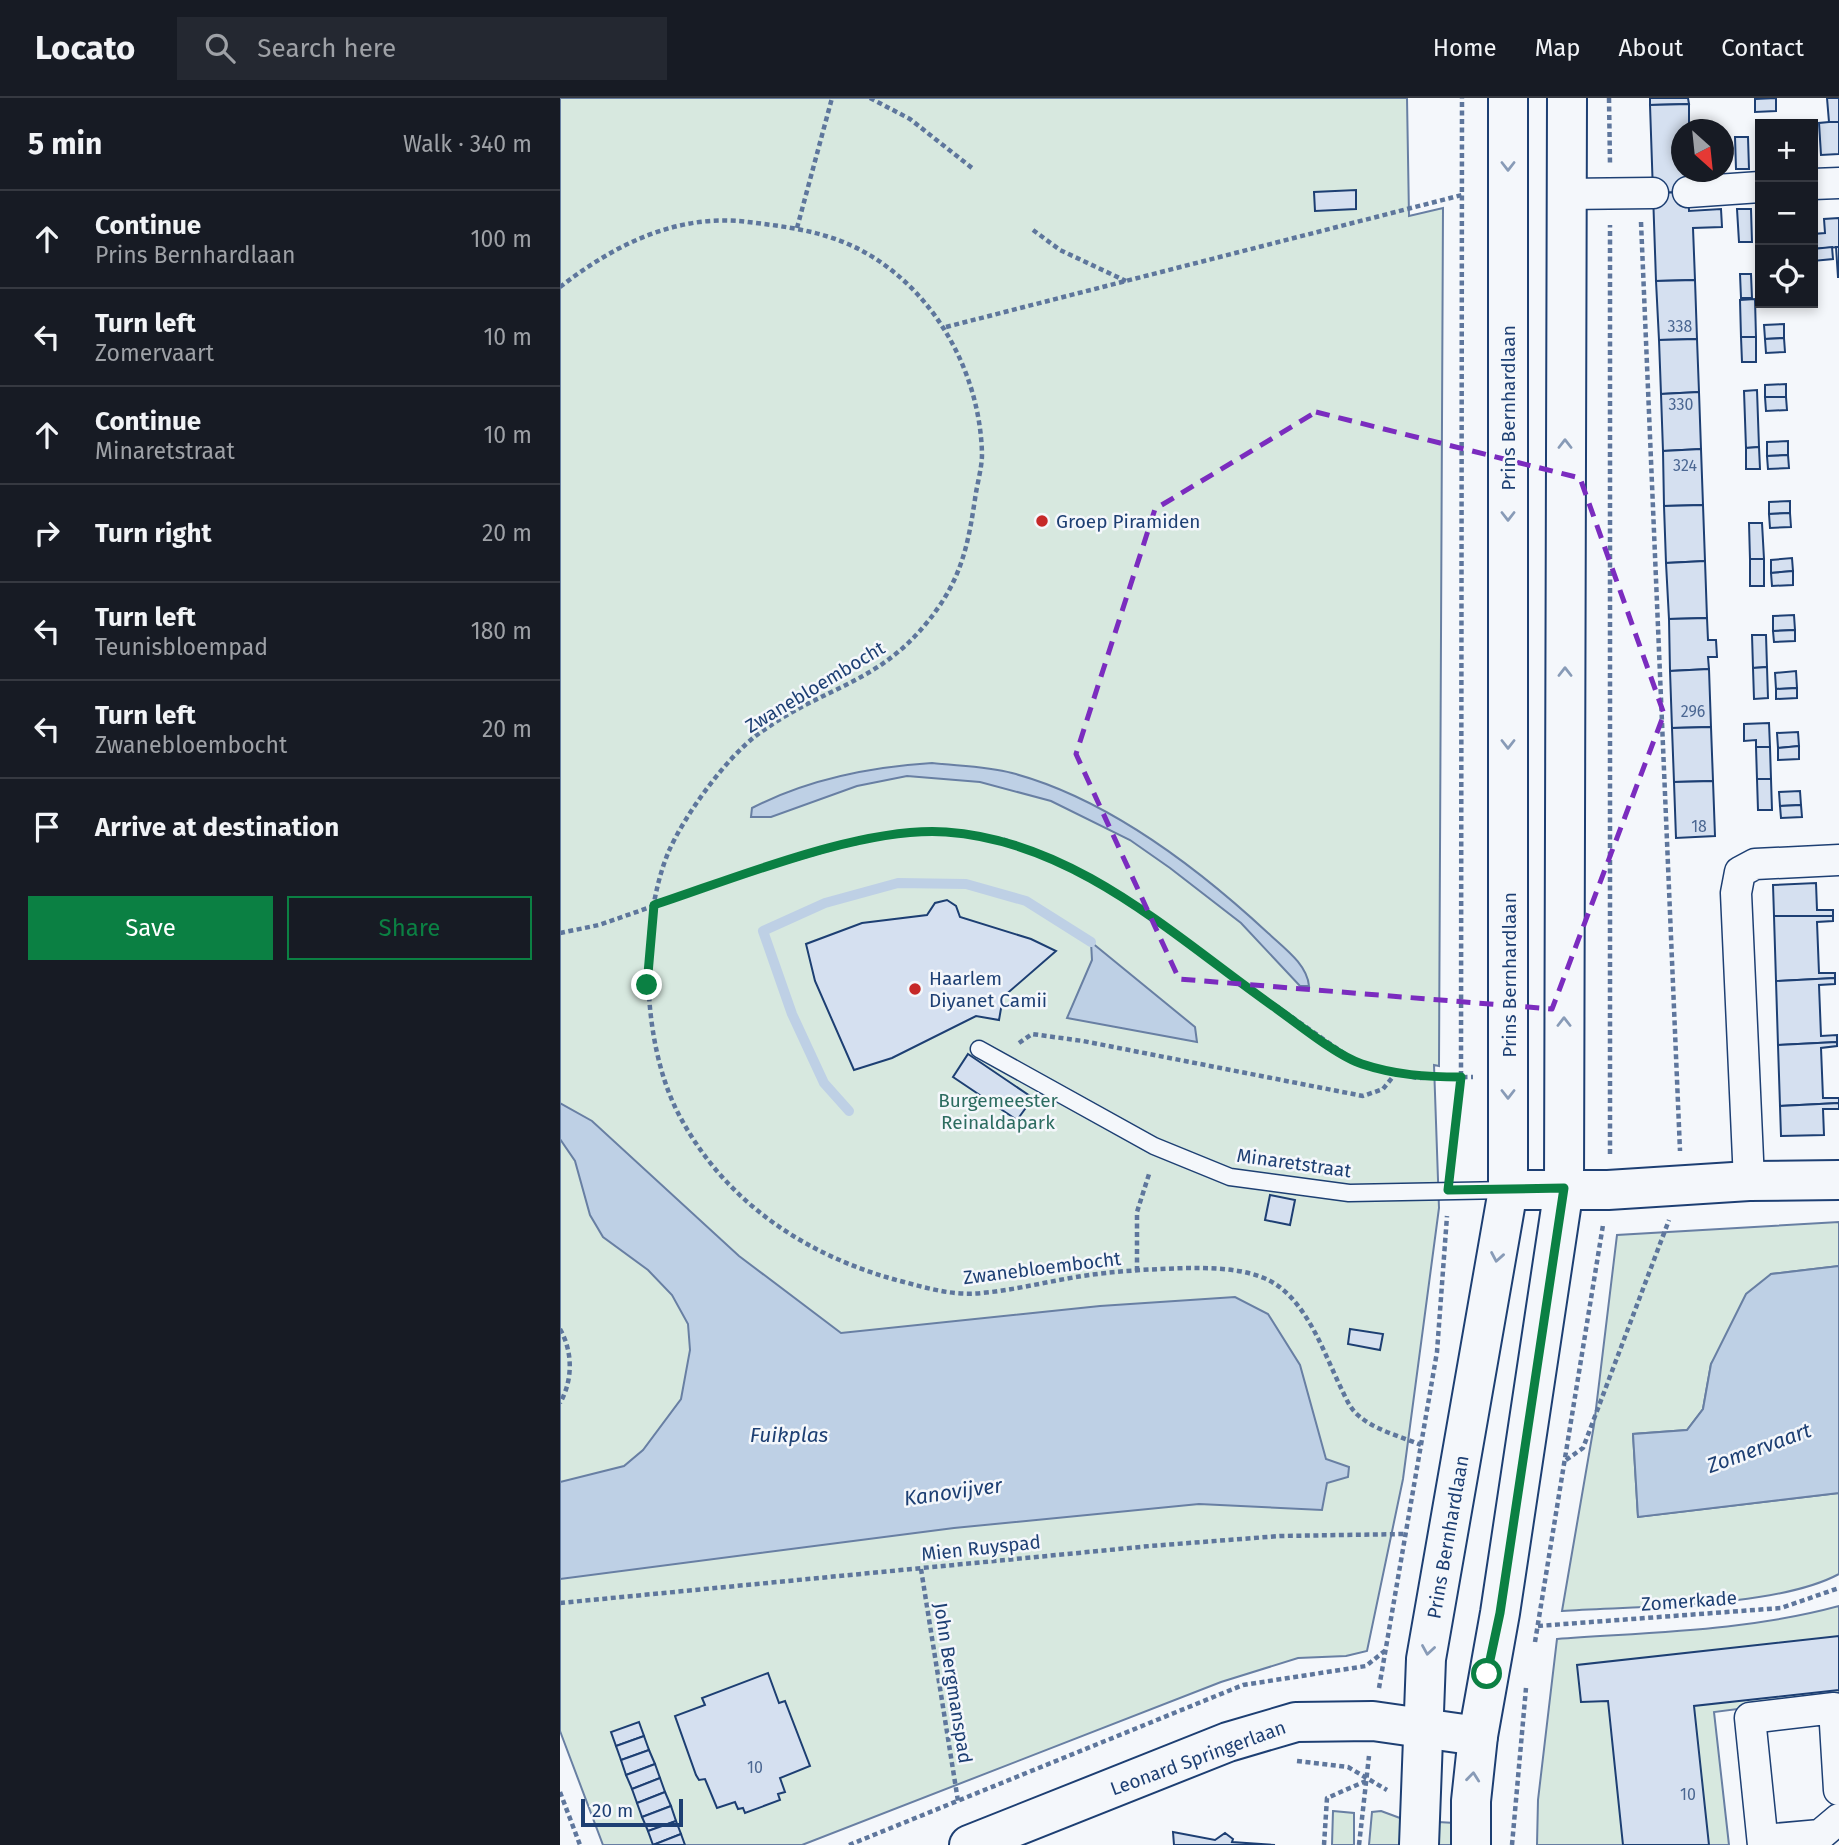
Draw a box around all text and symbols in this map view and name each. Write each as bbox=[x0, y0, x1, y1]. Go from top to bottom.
search box bbox=[177, 17, 667, 80]
text: Locato bbox=[35, 28, 135, 68]
icon: search bbox=[201, 29, 239, 67]
text: Search here bbox=[257, 33, 396, 64]
text: Home bbox=[1433, 34, 1497, 62]
text: Map bbox=[1535, 34, 1581, 62]
text: About bbox=[1619, 34, 1683, 62]
text: Contact bbox=[1721, 34, 1804, 62]
north arrow bbox=[1671, 119, 1734, 182]
map controls bbox=[1755, 119, 1818, 308]
button: + bbox=[1755, 119, 1818, 182]
text: 5 min bbox=[28, 126, 102, 162]
text: Walk · 340 m bbox=[403, 130, 532, 158]
one-way arrow bbox=[1500, 161, 1516, 172]
button: − bbox=[1755, 182, 1818, 245]
text: Continue bbox=[95, 210, 201, 241]
icon: ahead bbox=[28, 220, 66, 258]
text: 100 m bbox=[471, 225, 532, 253]
text: Prins Bernhardlaan bbox=[95, 241, 295, 269]
button: locate bbox=[1755, 245, 1818, 308]
text: Turn left bbox=[95, 308, 196, 339]
house number: 338 bbox=[1668, 317, 1693, 336]
icon: left bbox=[28, 318, 66, 356]
text: 10 m bbox=[483, 323, 532, 351]
street label: Prins Bernhardlaan bbox=[1497, 325, 1520, 491]
text: Zomervaart bbox=[95, 339, 214, 367]
house number: 330 bbox=[1669, 395, 1694, 414]
text: Continue bbox=[95, 406, 201, 437]
icon: ahead bbox=[28, 416, 66, 454]
text: 10 m bbox=[483, 421, 532, 449]
text: Minaretstraat bbox=[95, 437, 235, 465]
one-way arrow bbox=[1557, 439, 1573, 449]
house number: 324 bbox=[1673, 456, 1697, 475]
place label: Groep Piramiden bbox=[1056, 510, 1200, 533]
one-way arrow bbox=[1500, 511, 1516, 522]
marker: Groep Piramiden bbox=[1034, 513, 1050, 529]
icon: right bbox=[28, 514, 66, 552]
text: Turn right bbox=[95, 518, 212, 549]
text: 20 m bbox=[482, 519, 532, 547]
text: Turn left bbox=[95, 602, 196, 633]
icon: left bbox=[28, 612, 66, 650]
text: 180 m bbox=[471, 617, 532, 645]
text: Teunisbloempad bbox=[95, 633, 268, 661]
street label: Zwanebloembocht bbox=[741, 636, 889, 738]
one-way arrow bbox=[1557, 666, 1573, 677]
text: Turn left bbox=[95, 700, 196, 731]
house number: 296 bbox=[1681, 702, 1705, 721]
icon: left bbox=[28, 710, 66, 748]
text: 20 m bbox=[482, 715, 532, 743]
text: Zwanebloembocht bbox=[95, 731, 287, 759]
one-way arrow bbox=[1500, 739, 1516, 749]
icon: arrive bbox=[28, 808, 66, 846]
text: Arrive at destination bbox=[95, 812, 339, 843]
house number: 18 bbox=[1691, 817, 1707, 836]
street label: Prins Bernhardlaan bbox=[1498, 892, 1521, 1058]
button: Save bbox=[28, 896, 273, 960]
button: Share bbox=[287, 896, 532, 960]
place label: Haarlem Diyanet Camii bbox=[929, 967, 1047, 1012]
route end bbox=[631, 969, 662, 1000]
marker: Haarlem Diyanet Camii bbox=[907, 981, 923, 997]
one-way arrow bbox=[1556, 1016, 1572, 1027]
one-way arrow bbox=[1501, 1088, 1516, 1099]
park label: Burgemeester Reinaldapark bbox=[938, 1089, 1059, 1134]
street label: Minaretstraat bbox=[1235, 1144, 1353, 1182]
street label: Zwanebloembocht bbox=[962, 1247, 1122, 1289]
one-way arrow bbox=[1490, 1251, 1505, 1263]
water label: Zomervaart bbox=[1703, 1417, 1815, 1479]
water label: Fuikplas bbox=[750, 1422, 829, 1448]
street label: Prins Bernhardlaan bbox=[1422, 1453, 1474, 1621]
water label: Kanovijver bbox=[902, 1472, 1005, 1512]
street label: Mien Ruyspad bbox=[920, 1530, 1042, 1566]
street label: Zomerkade bbox=[1640, 1586, 1738, 1616]
street label: John Bergmanspad bbox=[929, 1601, 977, 1765]
one-way arrow bbox=[1421, 1644, 1436, 1656]
route start bbox=[1471, 1658, 1502, 1689]
street label: Leonard Springerlaan bbox=[1107, 1716, 1289, 1800]
house number: 10 bbox=[747, 1758, 763, 1777]
one-way arrow bbox=[1466, 1771, 1481, 1783]
house number: 10 bbox=[1680, 1785, 1696, 1804]
scale bar bbox=[581, 1796, 682, 1828]
text: 20 m bbox=[592, 1799, 633, 1822]

